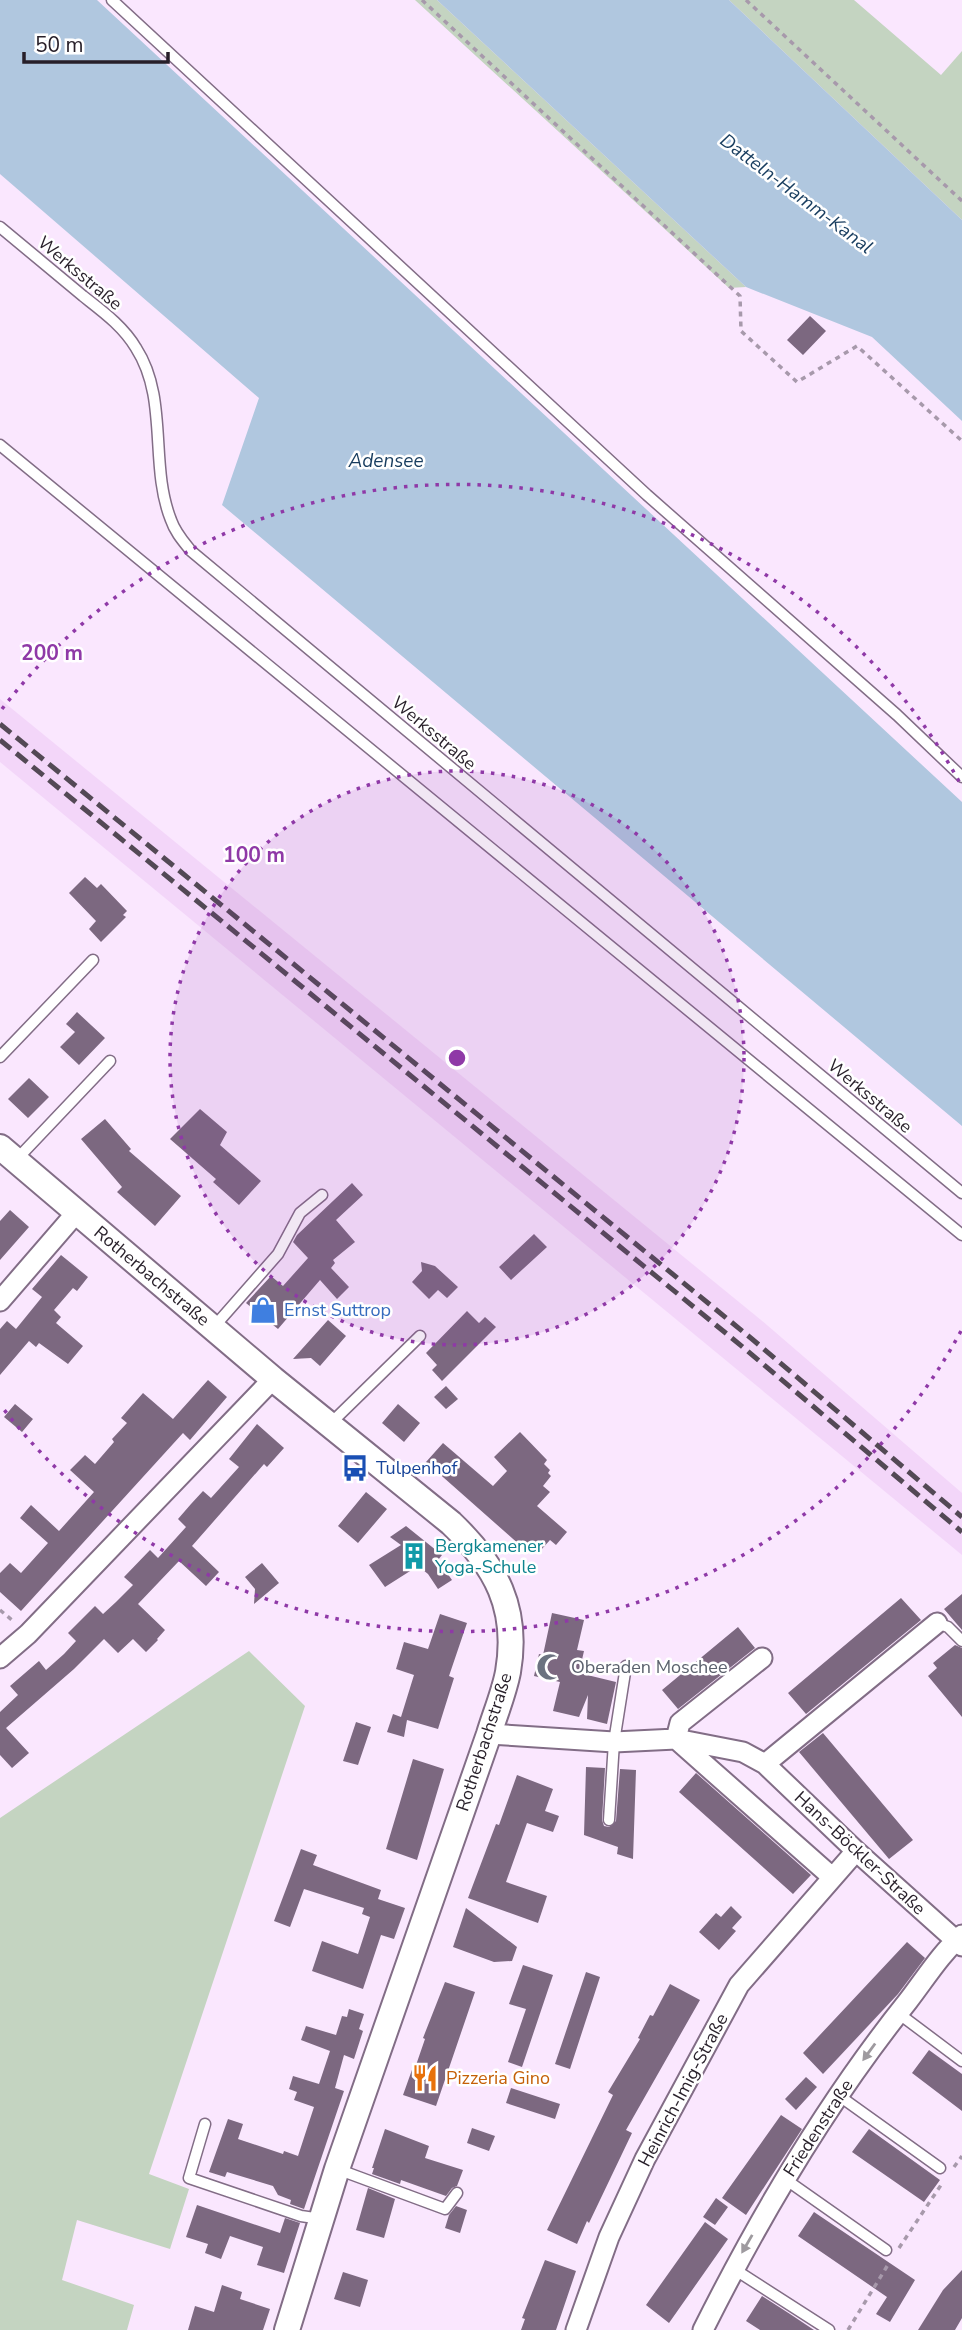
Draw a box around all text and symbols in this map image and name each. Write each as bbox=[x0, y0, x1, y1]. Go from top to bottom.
scale bar bbox=[24, 21, 168, 65]
text: 50 m bbox=[35, 31, 84, 59]
water label: Datteln-Hamm-Kanal bbox=[715, 128, 878, 260]
street label: Werksstraße bbox=[33, 230, 127, 316]
water label: Adensee bbox=[347, 448, 424, 474]
text: 200 m bbox=[21, 639, 83, 667]
street label: Werksstraße bbox=[387, 690, 481, 776]
text: 100 m bbox=[223, 841, 285, 869]
centre of rings bbox=[445, 1046, 469, 1070]
street label: Werksstraße bbox=[823, 1053, 917, 1139]
street label: Rotherbachstraße bbox=[89, 1220, 215, 1332]
shop icon: Ernst Suttrop bbox=[248, 1295, 278, 1325]
place label: Ernst Suttrop bbox=[284, 1298, 391, 1322]
bus stop icon: Tulpenhof bbox=[340, 1453, 370, 1483]
place label: Tulpenhof bbox=[376, 1456, 458, 1480]
place label: Bergkamener Yoga-Schule bbox=[434, 1534, 544, 1579]
building icon: Bergkamener Yoga-Schule bbox=[399, 1541, 429, 1571]
mosque icon: Oberaden Moschee bbox=[535, 1652, 565, 1682]
place label: Oberaden Moschee bbox=[571, 1655, 727, 1679]
street label: Rotherbachstraße bbox=[450, 1670, 518, 1814]
street label: Hans-Böckler-Straße bbox=[789, 1786, 931, 1920]
street label: Heinrich-Imig-Straße bbox=[632, 2009, 734, 2171]
one-way arrow bbox=[862, 2043, 876, 2061]
restaurant icon: Pizzeria Gino bbox=[410, 2063, 440, 2093]
place label: Pizzeria Gino bbox=[446, 2066, 550, 2090]
street label: Friedenstraße bbox=[778, 2075, 858, 2181]
one-way arrow bbox=[741, 2235, 754, 2254]

